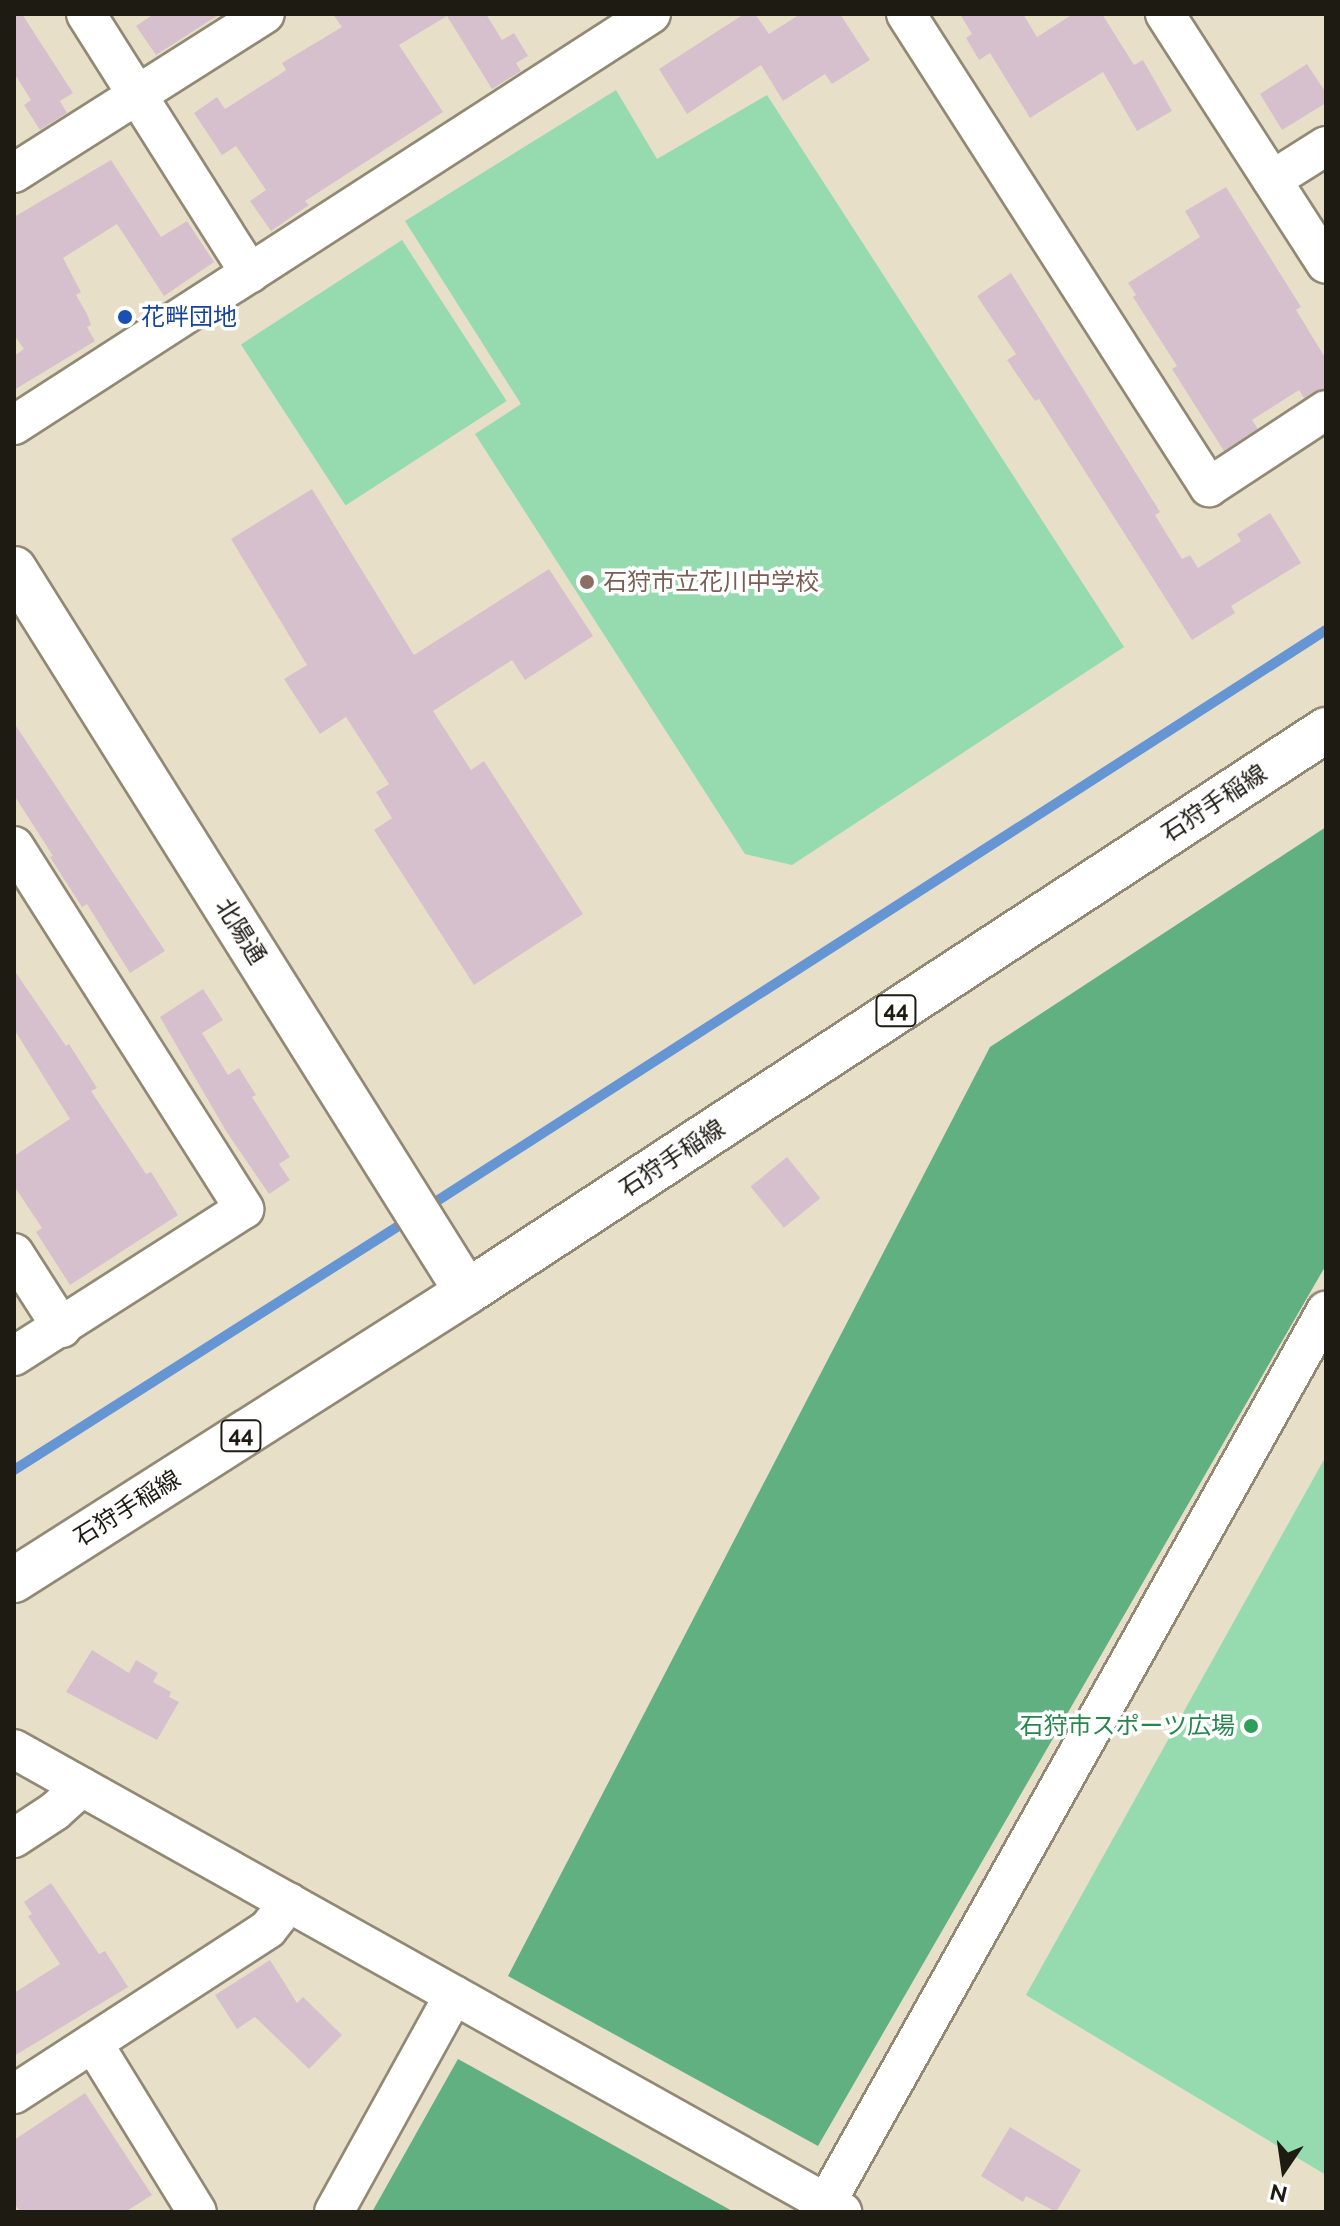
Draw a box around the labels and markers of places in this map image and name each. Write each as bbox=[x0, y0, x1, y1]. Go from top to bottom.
place label: 花畔団地 bbox=[141, 303, 237, 331]
marker: 花畔団地 bbox=[116, 308, 134, 326]
place label: 石狩市立花川中学校 bbox=[603, 568, 819, 596]
marker: 石狩市立花川中学校 bbox=[578, 573, 596, 591]
place label: 石狩市スポーツ広場 bbox=[1019, 1712, 1235, 1740]
marker: 石狩市スポーツ広場 bbox=[1242, 1717, 1260, 1735]

